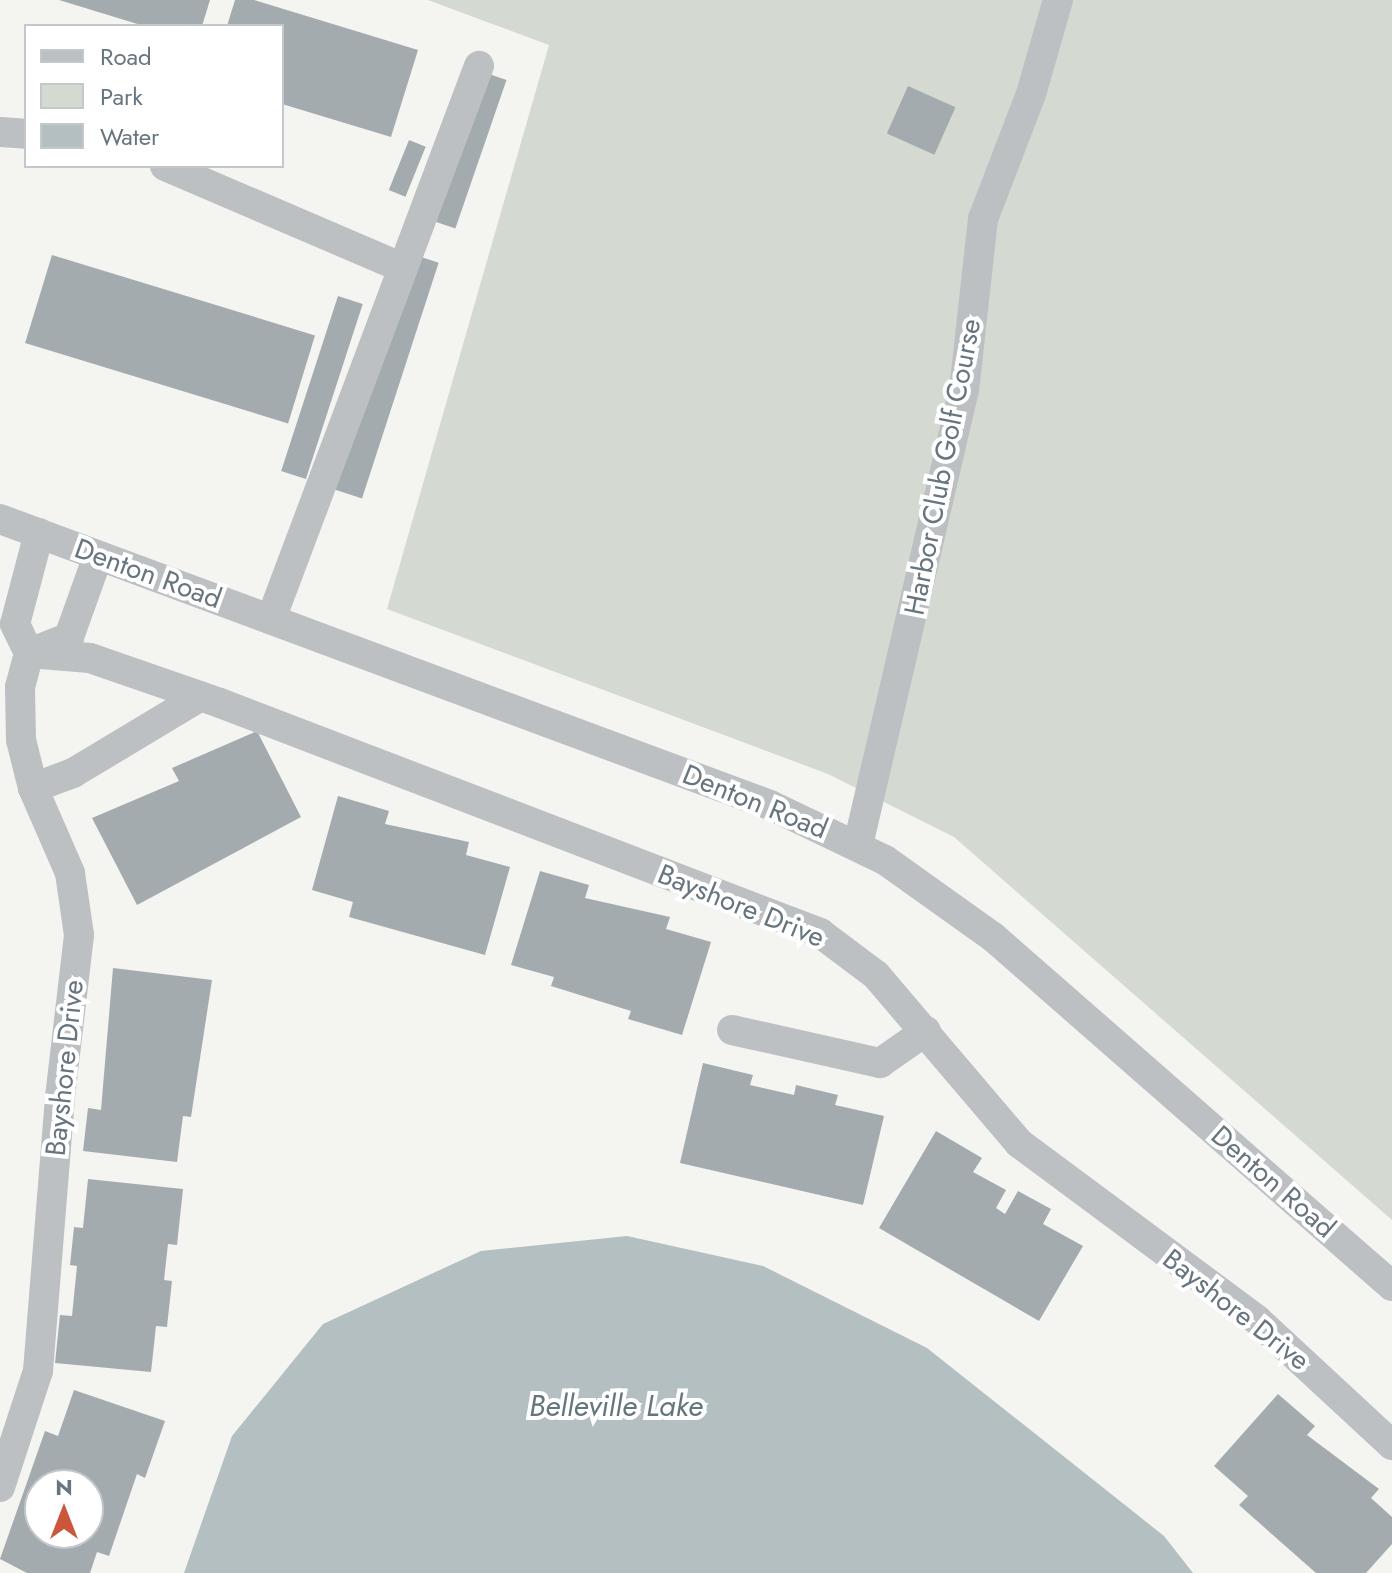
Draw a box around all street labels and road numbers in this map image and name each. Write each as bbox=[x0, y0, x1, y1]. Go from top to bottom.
street label: Harbor Club Golf Course bbox=[898, 316, 988, 618]
street label: Denton Road bbox=[70, 532, 226, 616]
street label: Denton Road bbox=[677, 758, 833, 846]
street label: Bayshore Drive bbox=[653, 857, 829, 955]
street label: Bayshore Drive bbox=[39, 978, 91, 1158]
street label: Denton Road bbox=[1204, 1119, 1342, 1245]
street label: Bayshore Drive bbox=[1156, 1242, 1316, 1378]

